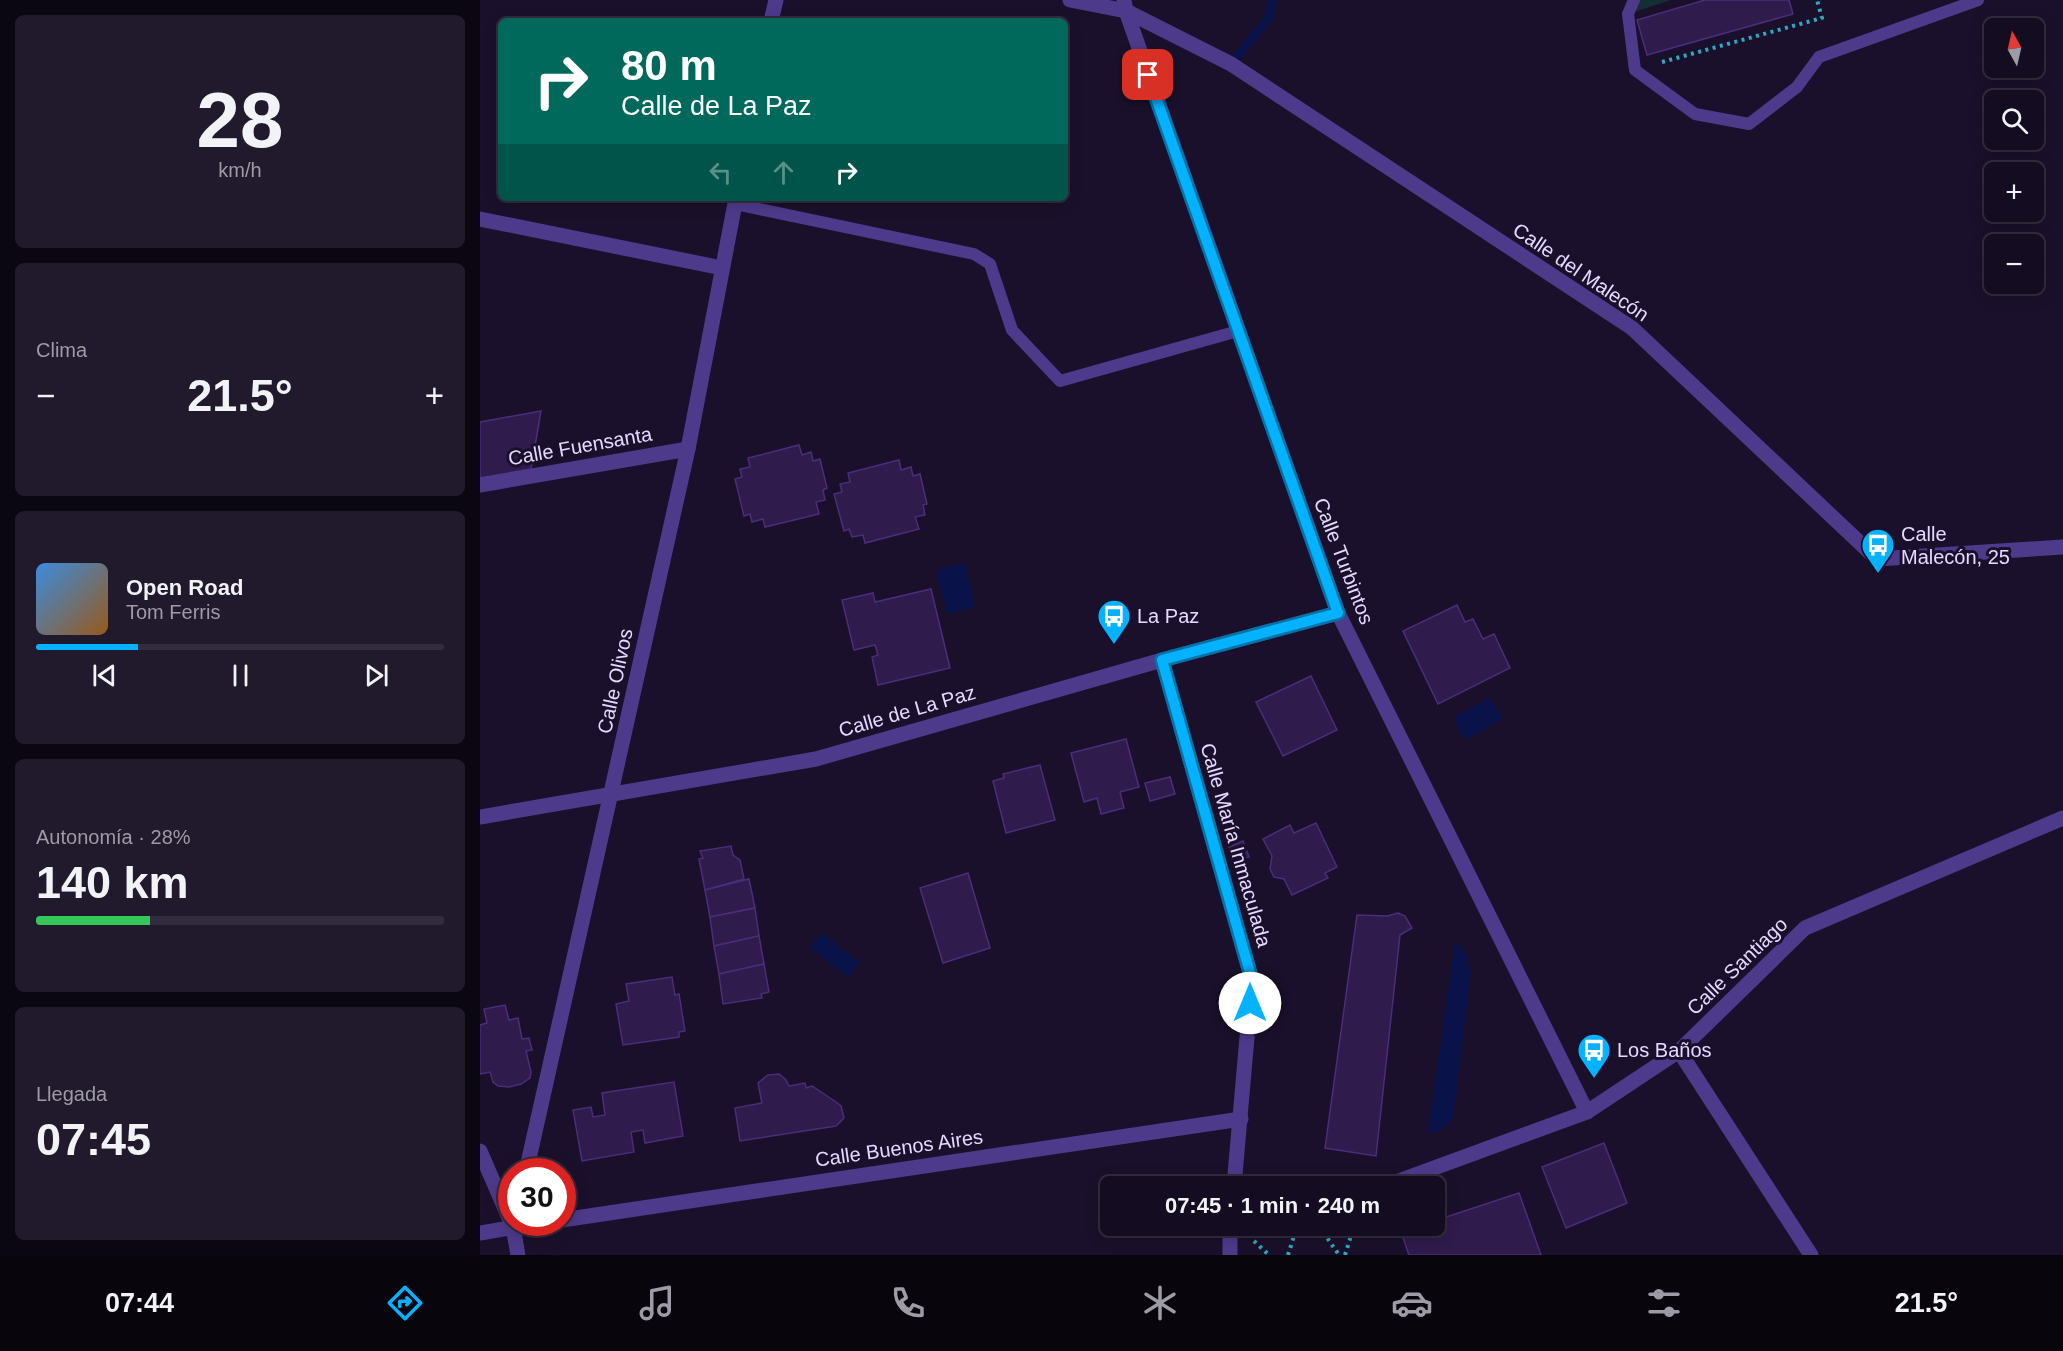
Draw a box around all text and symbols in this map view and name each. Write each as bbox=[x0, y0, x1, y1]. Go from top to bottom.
north arrow bbox=[1984, 18, 2044, 78]
map controls bbox=[1984, 18, 2044, 294]
icon: right bbox=[522, 42, 600, 120]
text: 80 m bbox=[621, 42, 717, 89]
pin bbox=[1122, 49, 1173, 100]
icon: arrive bbox=[1131, 58, 1164, 91]
text: 28 bbox=[197, 76, 283, 164]
button: search bbox=[1984, 90, 2044, 150]
text: Calle de La Paz bbox=[621, 91, 812, 121]
icon: left bbox=[704, 156, 737, 189]
icon: ahead bbox=[767, 156, 800, 189]
icon: right bbox=[830, 156, 863, 189]
text: km/h bbox=[218, 159, 262, 181]
button: + bbox=[1984, 162, 2044, 222]
street label: Calle del Malecón bbox=[1509, 218, 1653, 326]
button: − bbox=[1984, 234, 2044, 294]
text: Clima bbox=[36, 339, 87, 361]
text: 21.5° bbox=[187, 370, 293, 421]
text: − bbox=[36, 377, 55, 414]
text: + bbox=[425, 377, 444, 414]
street label: Calle Fuensanta bbox=[506, 422, 654, 469]
street label: Calle Turbintos bbox=[1310, 495, 1378, 627]
place label: Calle Malecón, 25 bbox=[1901, 523, 2010, 568]
bus stop icon: Calle Malecón, 25 bbox=[1860, 527, 1896, 574]
text: Open Road bbox=[126, 575, 243, 600]
bus stop icon: La Paz bbox=[1096, 598, 1132, 645]
text: Tom Ferris bbox=[126, 601, 220, 623]
place label: La Paz bbox=[1137, 605, 1199, 627]
street label: Calle Olivos bbox=[593, 627, 637, 735]
icon: previous bbox=[88, 659, 121, 692]
icon: pause bbox=[224, 659, 257, 692]
icon: next bbox=[360, 659, 393, 692]
street label: Calle de La Paz bbox=[836, 681, 978, 741]
street label: Calle María Inmaculada bbox=[1196, 740, 1276, 950]
text: Autonomía · 28% bbox=[36, 826, 191, 848]
text: 140 km bbox=[36, 857, 189, 908]
street label: Calle Santiago bbox=[1683, 913, 1791, 1019]
position arrow bbox=[1218, 971, 1282, 1035]
bus stop icon: Los Baños bbox=[1576, 1032, 1612, 1079]
place label: Los Baños bbox=[1617, 1039, 1712, 1061]
text: Llegada bbox=[36, 1083, 107, 1105]
text: 07:45 bbox=[36, 1114, 151, 1165]
street label: Calle Buenos Aires bbox=[814, 1125, 984, 1171]
speed limit sign: 30 bbox=[498, 1158, 576, 1236]
text: 07:45 · 1 min · 240 m bbox=[1165, 1193, 1380, 1218]
icon: directions bbox=[384, 1282, 426, 1324]
icon: music bbox=[636, 1282, 678, 1324]
icon: phone bbox=[887, 1282, 929, 1324]
icon: climate bbox=[1139, 1282, 1181, 1324]
icon: car bbox=[1391, 1282, 1433, 1324]
icon: filters bbox=[1643, 1282, 1685, 1324]
text: 07:44 bbox=[105, 1288, 174, 1318]
text: 21.5° bbox=[1895, 1288, 1958, 1318]

